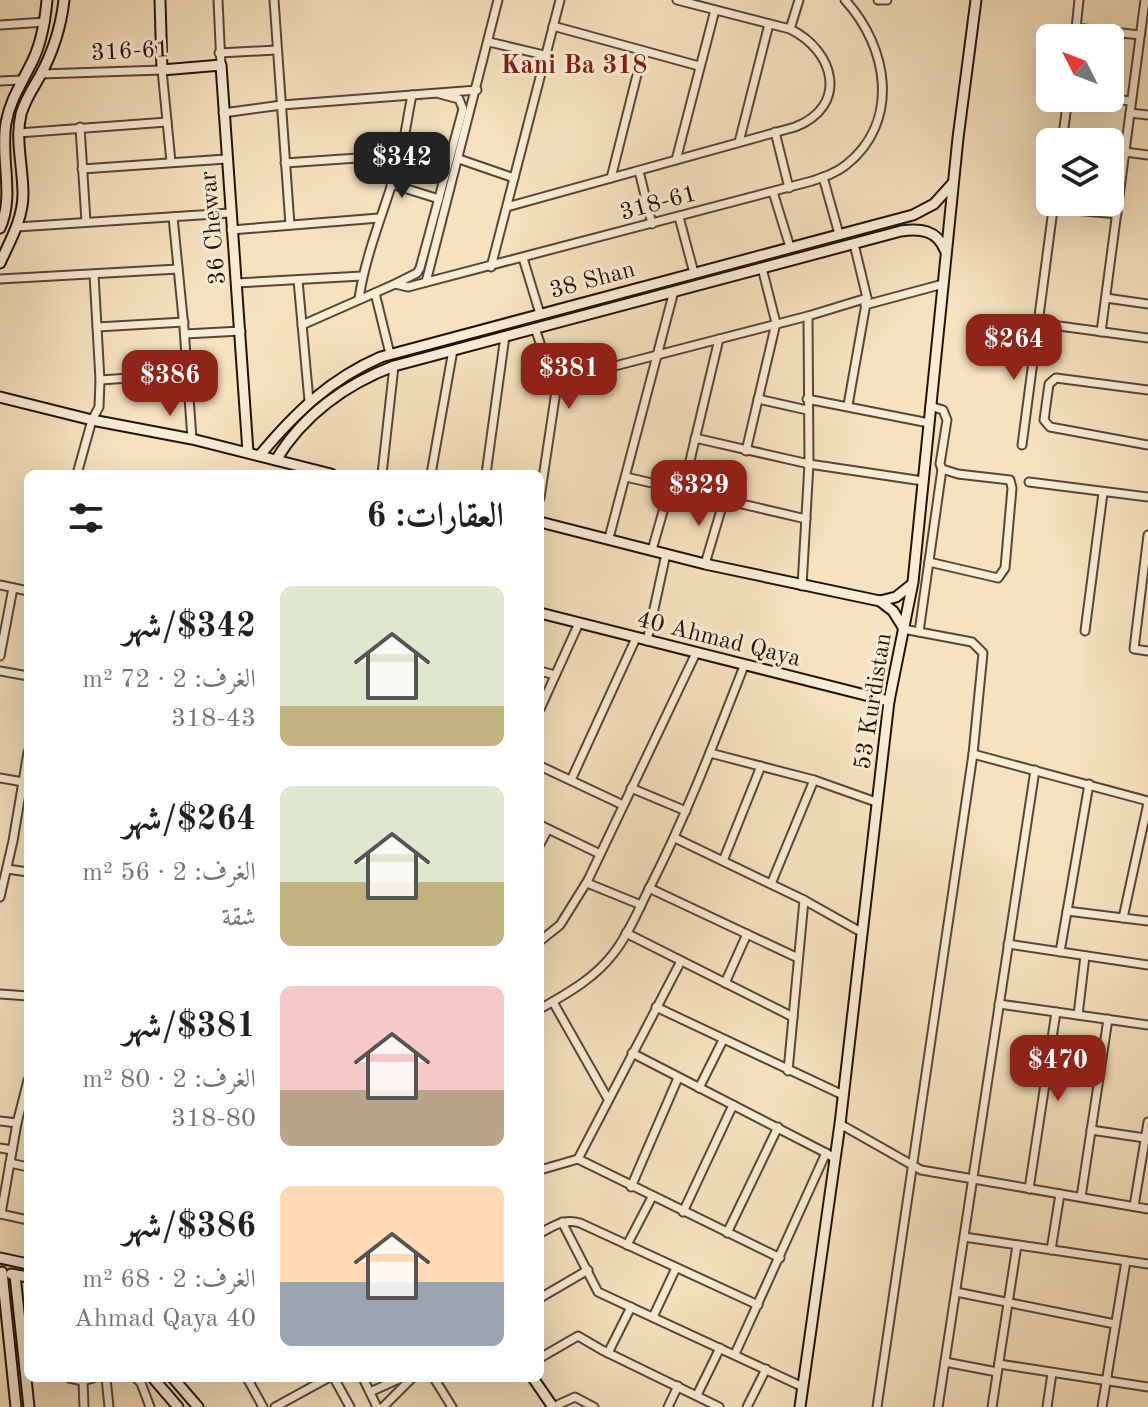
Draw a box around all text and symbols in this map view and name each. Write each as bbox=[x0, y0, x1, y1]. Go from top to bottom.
north arrow bbox=[1036, 24, 1124, 112]
map controls bbox=[1036, 24, 1124, 216]
street label: 316-61 bbox=[90, 38, 170, 66]
district label: Kani Ba 318 bbox=[501, 53, 647, 79]
button: layers bbox=[1036, 128, 1124, 216]
pin: $342 bbox=[355, 132, 449, 200]
text: $342 bbox=[372, 145, 432, 171]
street label: 36 Chewar bbox=[197, 170, 231, 286]
street label: 318-61 bbox=[618, 182, 700, 226]
street label: 38 Shan bbox=[547, 258, 638, 304]
pin: $264 bbox=[967, 314, 1061, 382]
text: $264 bbox=[984, 327, 1044, 353]
pin: $381 bbox=[522, 343, 616, 411]
pin: $386 bbox=[123, 350, 217, 418]
text: $381 bbox=[539, 356, 599, 382]
text: $386 bbox=[140, 363, 200, 389]
pin: $329 bbox=[652, 460, 746, 528]
text: $329 bbox=[669, 473, 729, 499]
icon: filters bbox=[64, 496, 108, 540]
text: العقارات: 6 bbox=[366, 500, 504, 534]
street label: 40 Ahmad Qaya bbox=[634, 608, 803, 672]
text: $342/شهر bbox=[123, 610, 256, 644]
icon: home bbox=[344, 618, 440, 714]
street label: 53 Kurdistan bbox=[851, 631, 897, 771]
text: الغرف: 2 · 72 m² bbox=[82, 667, 256, 693]
text: 318-43 bbox=[171, 706, 256, 732]
text: $264/شهر bbox=[123, 803, 256, 837]
icon: home bbox=[344, 818, 440, 914]
text: الغرف: 2 · 56 m² bbox=[82, 860, 256, 886]
text: شقة bbox=[222, 905, 256, 931]
text: $381/شهر bbox=[123, 1010, 256, 1044]
icon: home bbox=[344, 1018, 440, 1114]
pin: $470 bbox=[1011, 1035, 1105, 1103]
text: $470 bbox=[1028, 1048, 1088, 1074]
text: الغرف: 2 · 80 m² bbox=[82, 1067, 256, 1093]
text: 318-80 bbox=[171, 1106, 256, 1132]
text: $386/شهر bbox=[123, 1210, 256, 1244]
icon: home bbox=[344, 1218, 440, 1314]
text: الغرف: 2 · 68 m² bbox=[82, 1267, 256, 1293]
text: 40 Ahmad Qaya bbox=[74, 1306, 256, 1332]

